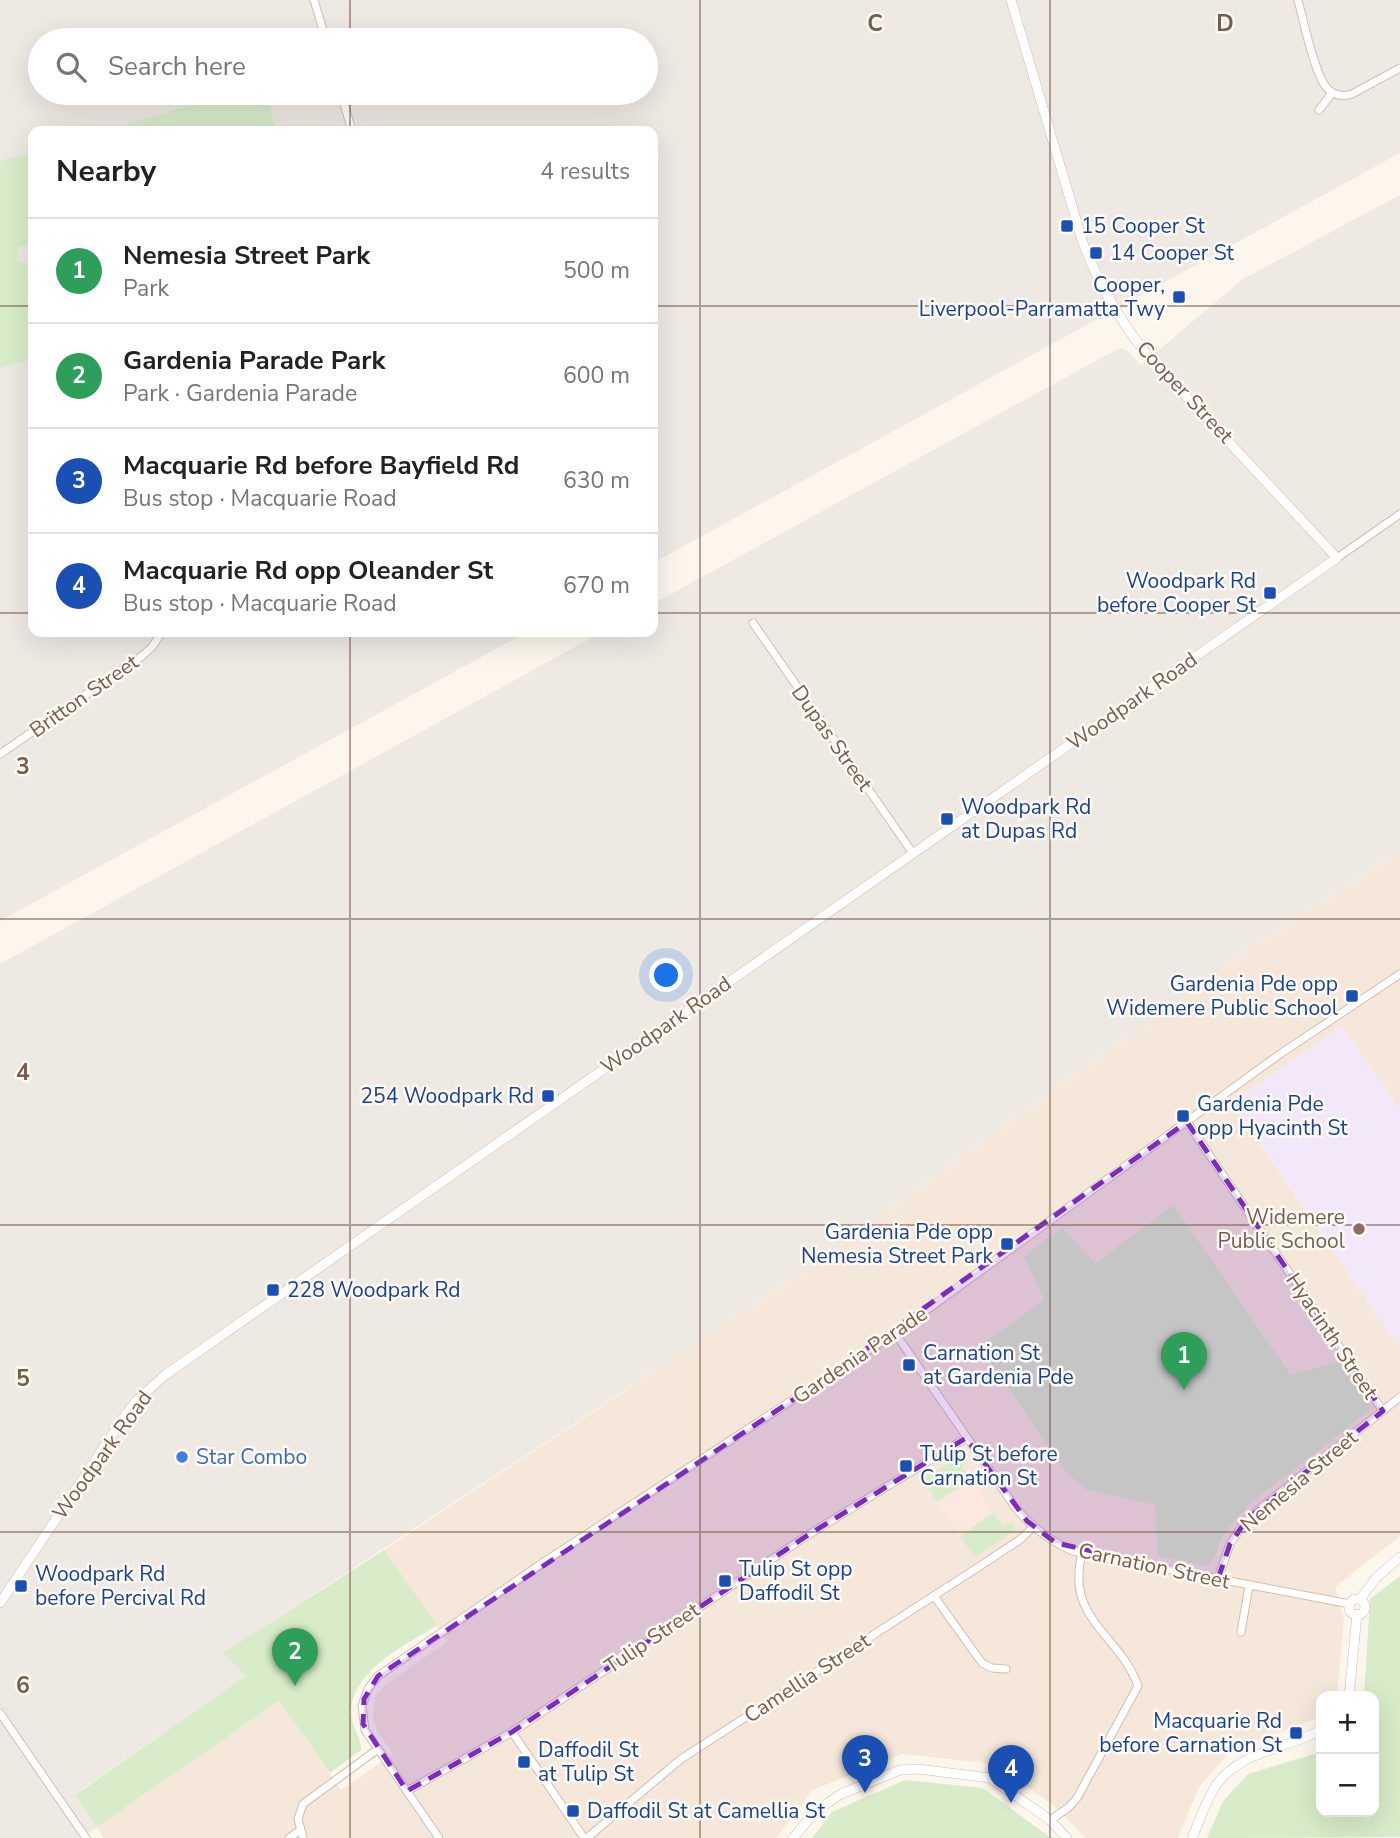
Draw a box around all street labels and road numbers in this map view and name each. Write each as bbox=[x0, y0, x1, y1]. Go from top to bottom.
street label: Cooper Street bbox=[1130, 335, 1240, 450]
street label: Woodpark Road bbox=[1061, 646, 1203, 756]
street label: Britton Street bbox=[24, 648, 145, 744]
street label: Dupas Street bbox=[785, 679, 879, 797]
street label: Woodpark Road bbox=[595, 970, 737, 1080]
street label: Hyacinth Street bbox=[1280, 1268, 1385, 1405]
street label: Gardenia Parade bbox=[787, 1300, 933, 1410]
street label: Woodpark Road bbox=[46, 1385, 158, 1525]
street label: Nemesia Street bbox=[1235, 1423, 1364, 1538]
street label: Carnation Street bbox=[1076, 1536, 1233, 1596]
street label: Tulip Street bbox=[599, 1596, 706, 1680]
street label: Camellia Street bbox=[738, 1626, 876, 1729]

